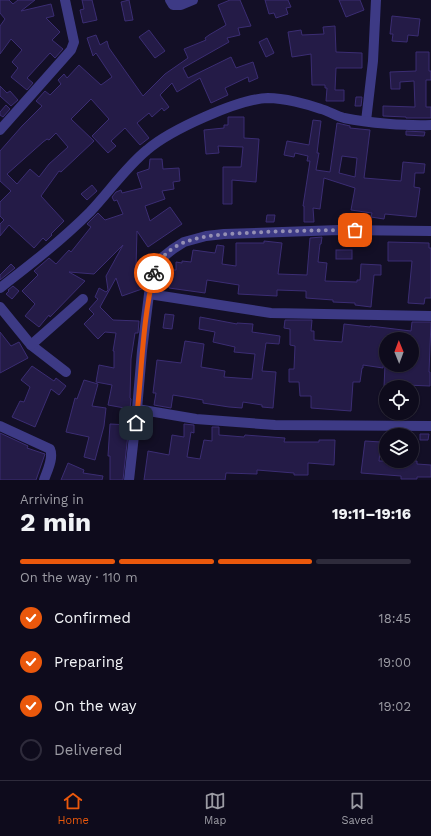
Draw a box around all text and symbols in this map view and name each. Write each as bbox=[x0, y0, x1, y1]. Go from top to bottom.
pin bbox=[338, 213, 372, 247]
icon: bag bbox=[344, 219, 366, 241]
courier bbox=[134, 253, 174, 293]
icon: bike bbox=[143, 262, 165, 284]
north arrow bbox=[379, 332, 419, 372]
map controls bbox=[379, 332, 419, 468]
button: locate bbox=[379, 380, 419, 420]
pin bbox=[119, 406, 153, 440]
icon: home bbox=[125, 412, 147, 434]
button: layers bbox=[379, 428, 419, 468]
text: Arriving in bbox=[20, 492, 84, 507]
text: 19:11–19:16 bbox=[332, 505, 411, 523]
text: 2 min bbox=[20, 507, 91, 537]
text: On the way · 110 m bbox=[20, 570, 138, 585]
icon: check bbox=[20, 607, 42, 629]
text: Confirmed bbox=[54, 609, 131, 627]
text: 18:45 bbox=[379, 611, 411, 626]
icon: check bbox=[20, 651, 42, 673]
text: Preparing bbox=[54, 653, 123, 671]
text: 19:00 bbox=[378, 655, 411, 670]
icon: check bbox=[20, 695, 42, 717]
text: On the way bbox=[54, 697, 136, 715]
text: 19:02 bbox=[378, 699, 411, 714]
text: Delivered bbox=[54, 741, 122, 759]
tab: Home bbox=[58, 790, 89, 827]
tab: Map bbox=[204, 790, 226, 827]
tab: Saved bbox=[341, 790, 373, 827]

